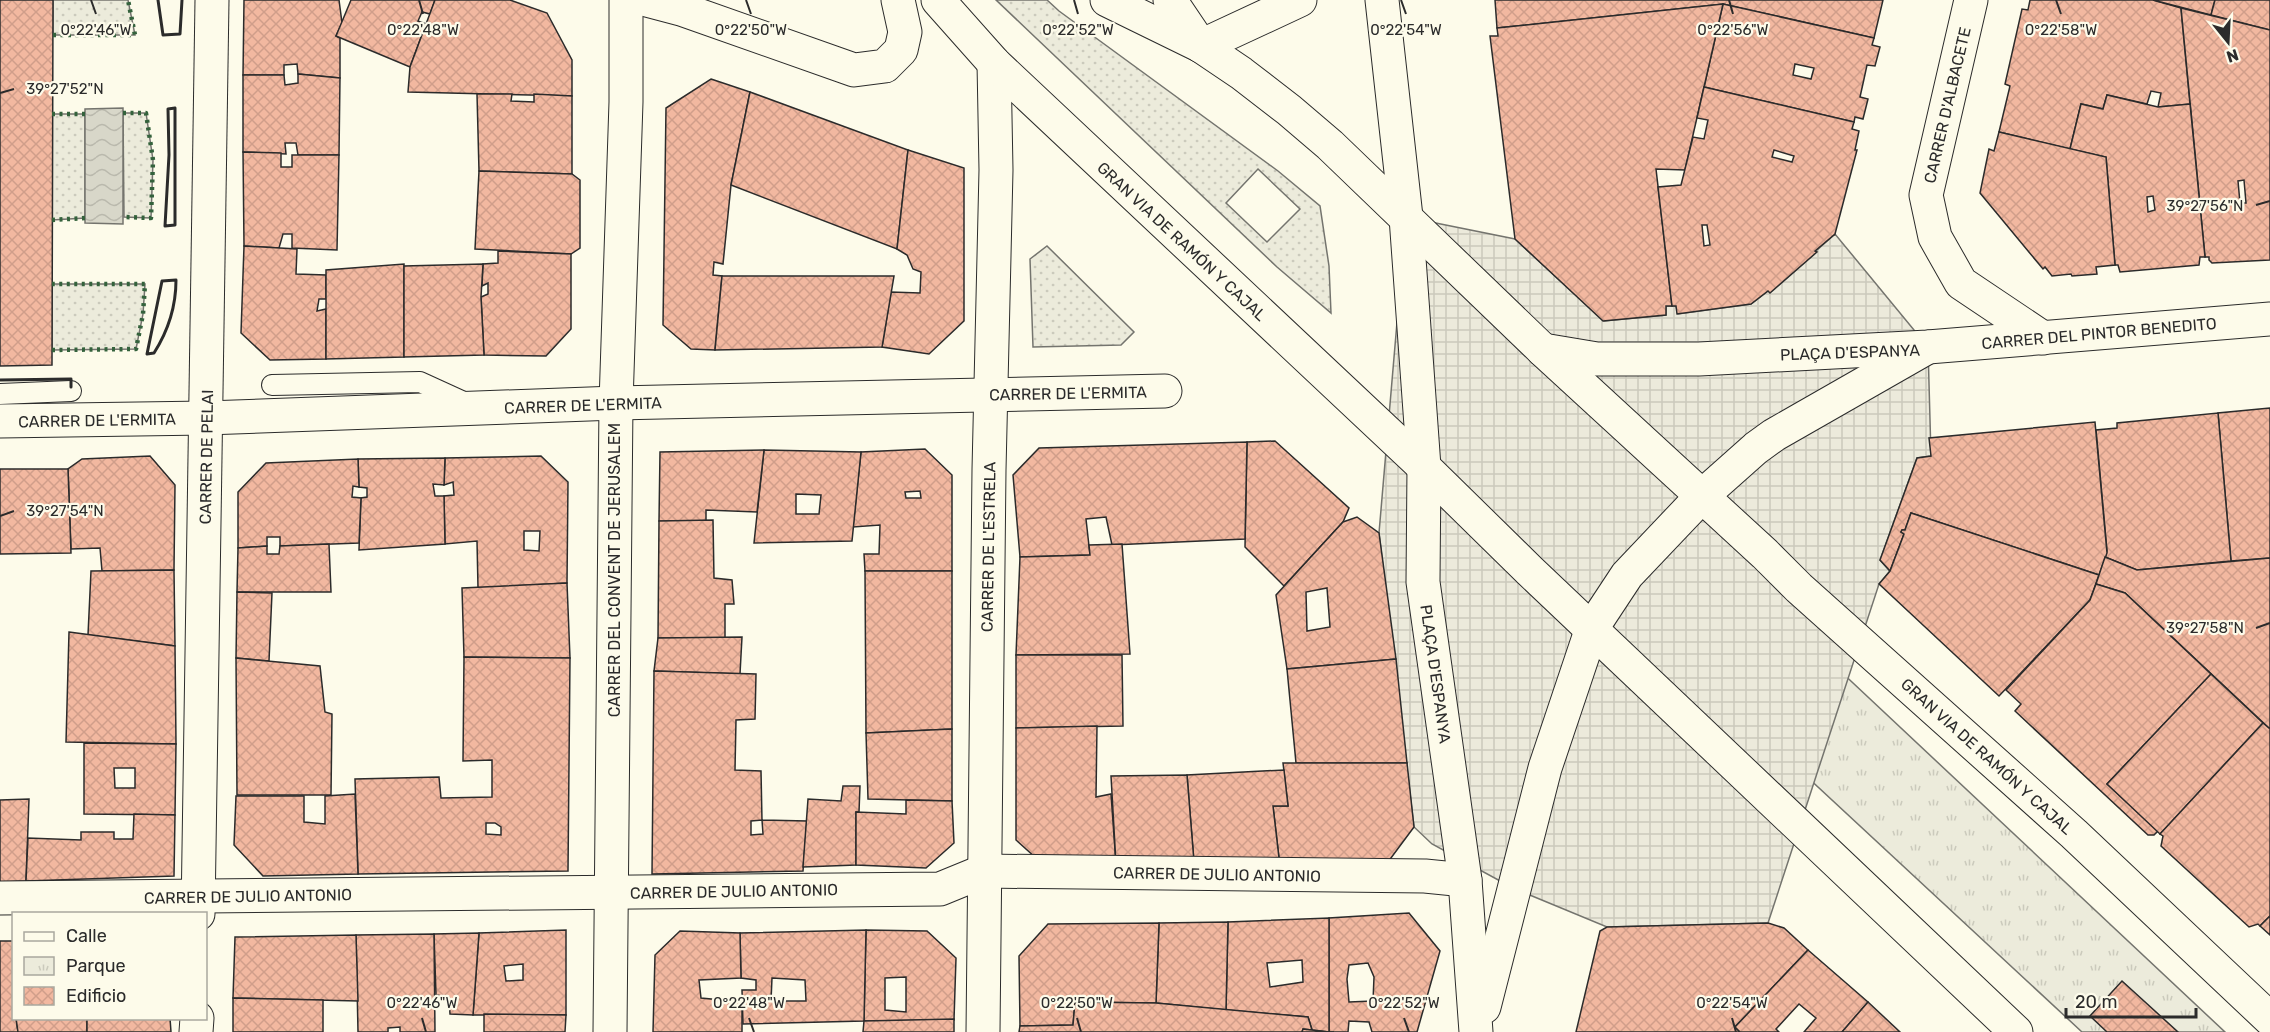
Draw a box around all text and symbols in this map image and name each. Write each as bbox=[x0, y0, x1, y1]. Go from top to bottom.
north arrow bbox=[2198, 12, 2258, 72]
text: 0°22'46"W bbox=[61, 21, 131, 39]
text: 0°22'48"W bbox=[387, 21, 459, 39]
text: 0°22'50"W bbox=[715, 21, 787, 39]
text: 0°22'52"W bbox=[1042, 21, 1114, 39]
text: 0°22'54"W bbox=[1370, 21, 1442, 39]
text: 0°22'56"W bbox=[1697, 21, 1769, 39]
text: 0°22'58"W bbox=[2025, 21, 2097, 39]
street label: CARRER D'ALBACETE bbox=[1920, 25, 1975, 185]
text: N bbox=[2224, 45, 2241, 67]
text: 39°27'52"N bbox=[26, 80, 104, 98]
street label: GRAN VIA DE RAMÓN Y CAJAL bbox=[1093, 157, 1271, 325]
text: 39°27'56"N bbox=[2167, 197, 2243, 215]
street label: CARRER DEL PINTOR BENEDITO bbox=[1981, 314, 2217, 353]
street label: PLAÇA D'ESPANYA bbox=[1780, 341, 1921, 364]
street label: CARRER DE L'ERMITA bbox=[989, 383, 1147, 404]
street label: CARRER DE PELAI bbox=[196, 389, 217, 525]
street label: CARRER DE L'ERMITA bbox=[504, 393, 662, 418]
street label: CARRER DE L'ERMITA bbox=[18, 410, 176, 431]
street label: CARRER DEL CONVENT DE JERUSALEM bbox=[605, 423, 624, 717]
street label: CARRER DE L'ESTRELA bbox=[978, 461, 999, 632]
text: 39°27'54"N bbox=[26, 502, 104, 520]
street label: PLAÇA D'ESPANYA bbox=[1416, 603, 1455, 745]
text: 39°27'58"N bbox=[2166, 619, 2244, 637]
street label: GRAN VIA DE RAMÓN Y CAJAL bbox=[1897, 674, 2077, 838]
street label: CARRER DE JULIO ANTONIO bbox=[1113, 863, 1321, 886]
street label: CARRER DE JULIO ANTONIO bbox=[630, 880, 838, 903]
street label: CARRER DE JULIO ANTONIO bbox=[144, 885, 352, 908]
legend bbox=[12, 912, 207, 1020]
text: Calle bbox=[66, 925, 107, 947]
text: Parque bbox=[66, 955, 126, 977]
scale bar bbox=[2066, 981, 2196, 1019]
text: Edificio bbox=[66, 985, 126, 1007]
text: 20 m bbox=[2075, 991, 2117, 1013]
text: 0°22'46"W bbox=[387, 994, 457, 1012]
text: 0°22'48"W bbox=[713, 994, 785, 1012]
text: 0°22'50"W bbox=[1041, 994, 1113, 1012]
text: 0°22'52"W bbox=[1368, 994, 1440, 1012]
text: 0°22'54"W bbox=[1696, 994, 1768, 1012]

